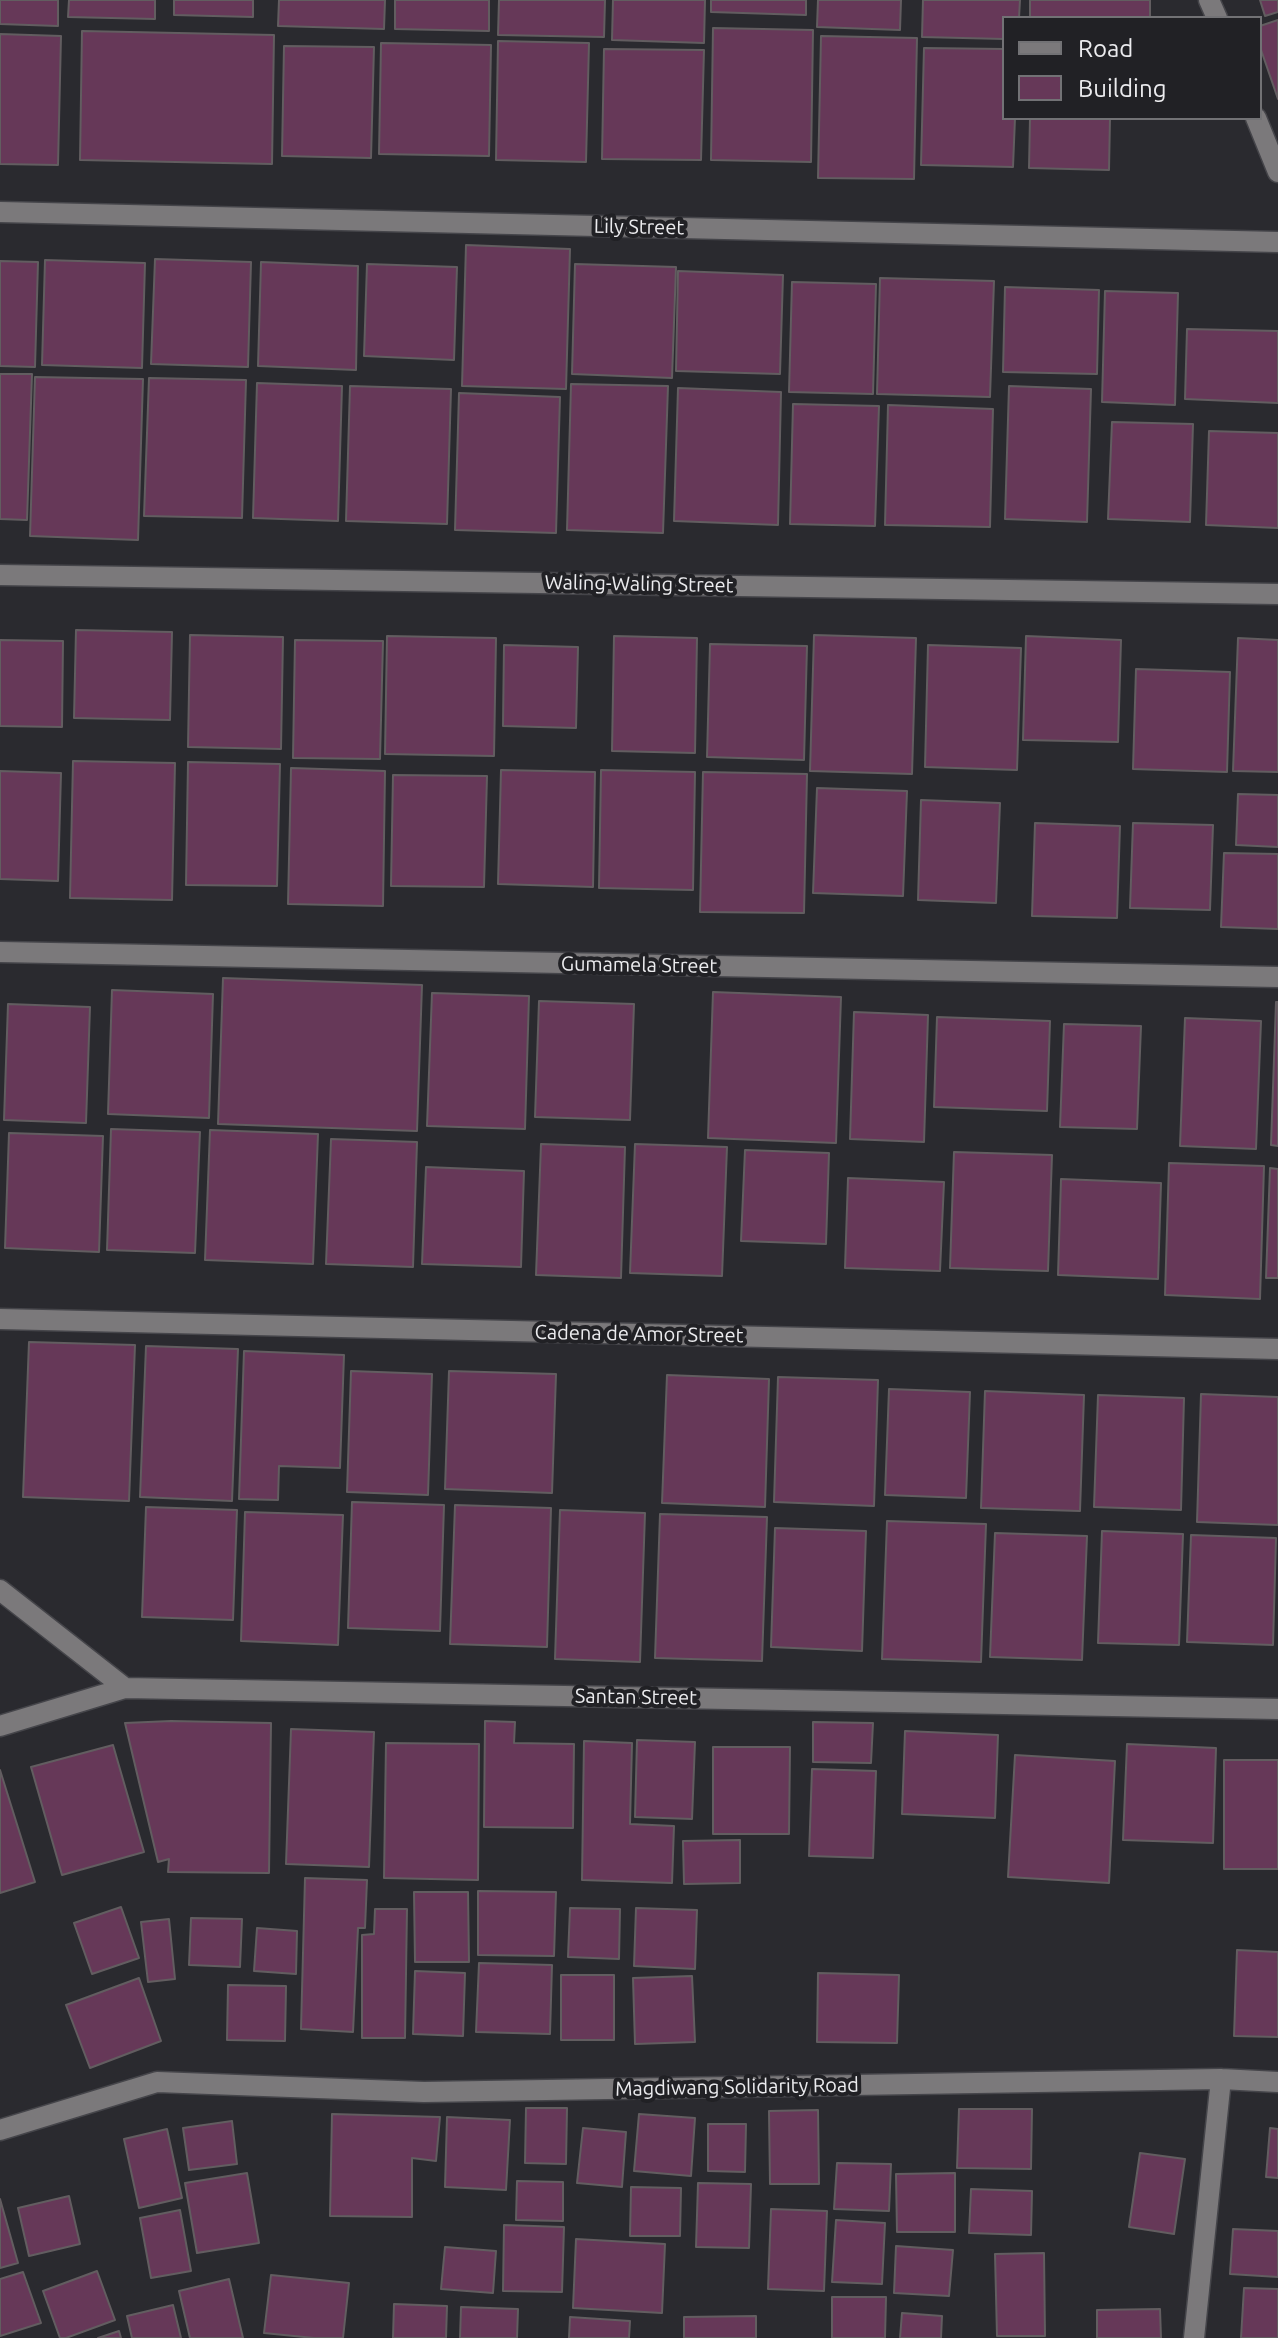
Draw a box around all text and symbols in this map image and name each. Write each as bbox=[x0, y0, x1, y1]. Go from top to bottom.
legend bbox=[1002, 16, 1262, 120]
text: Road bbox=[1078, 35, 1133, 62]
text: Building bbox=[1078, 75, 1166, 102]
street label: Lily Street bbox=[594, 214, 684, 240]
street label: Waling-Waling Street bbox=[544, 570, 734, 598]
street label: Gumamela Street bbox=[561, 952, 717, 978]
street label: Cadena de Amor Street bbox=[534, 1320, 744, 1348]
street label: Santan Street bbox=[575, 1684, 697, 1710]
street label: Magdiwang Solidarity Road bbox=[615, 2073, 859, 2101]

